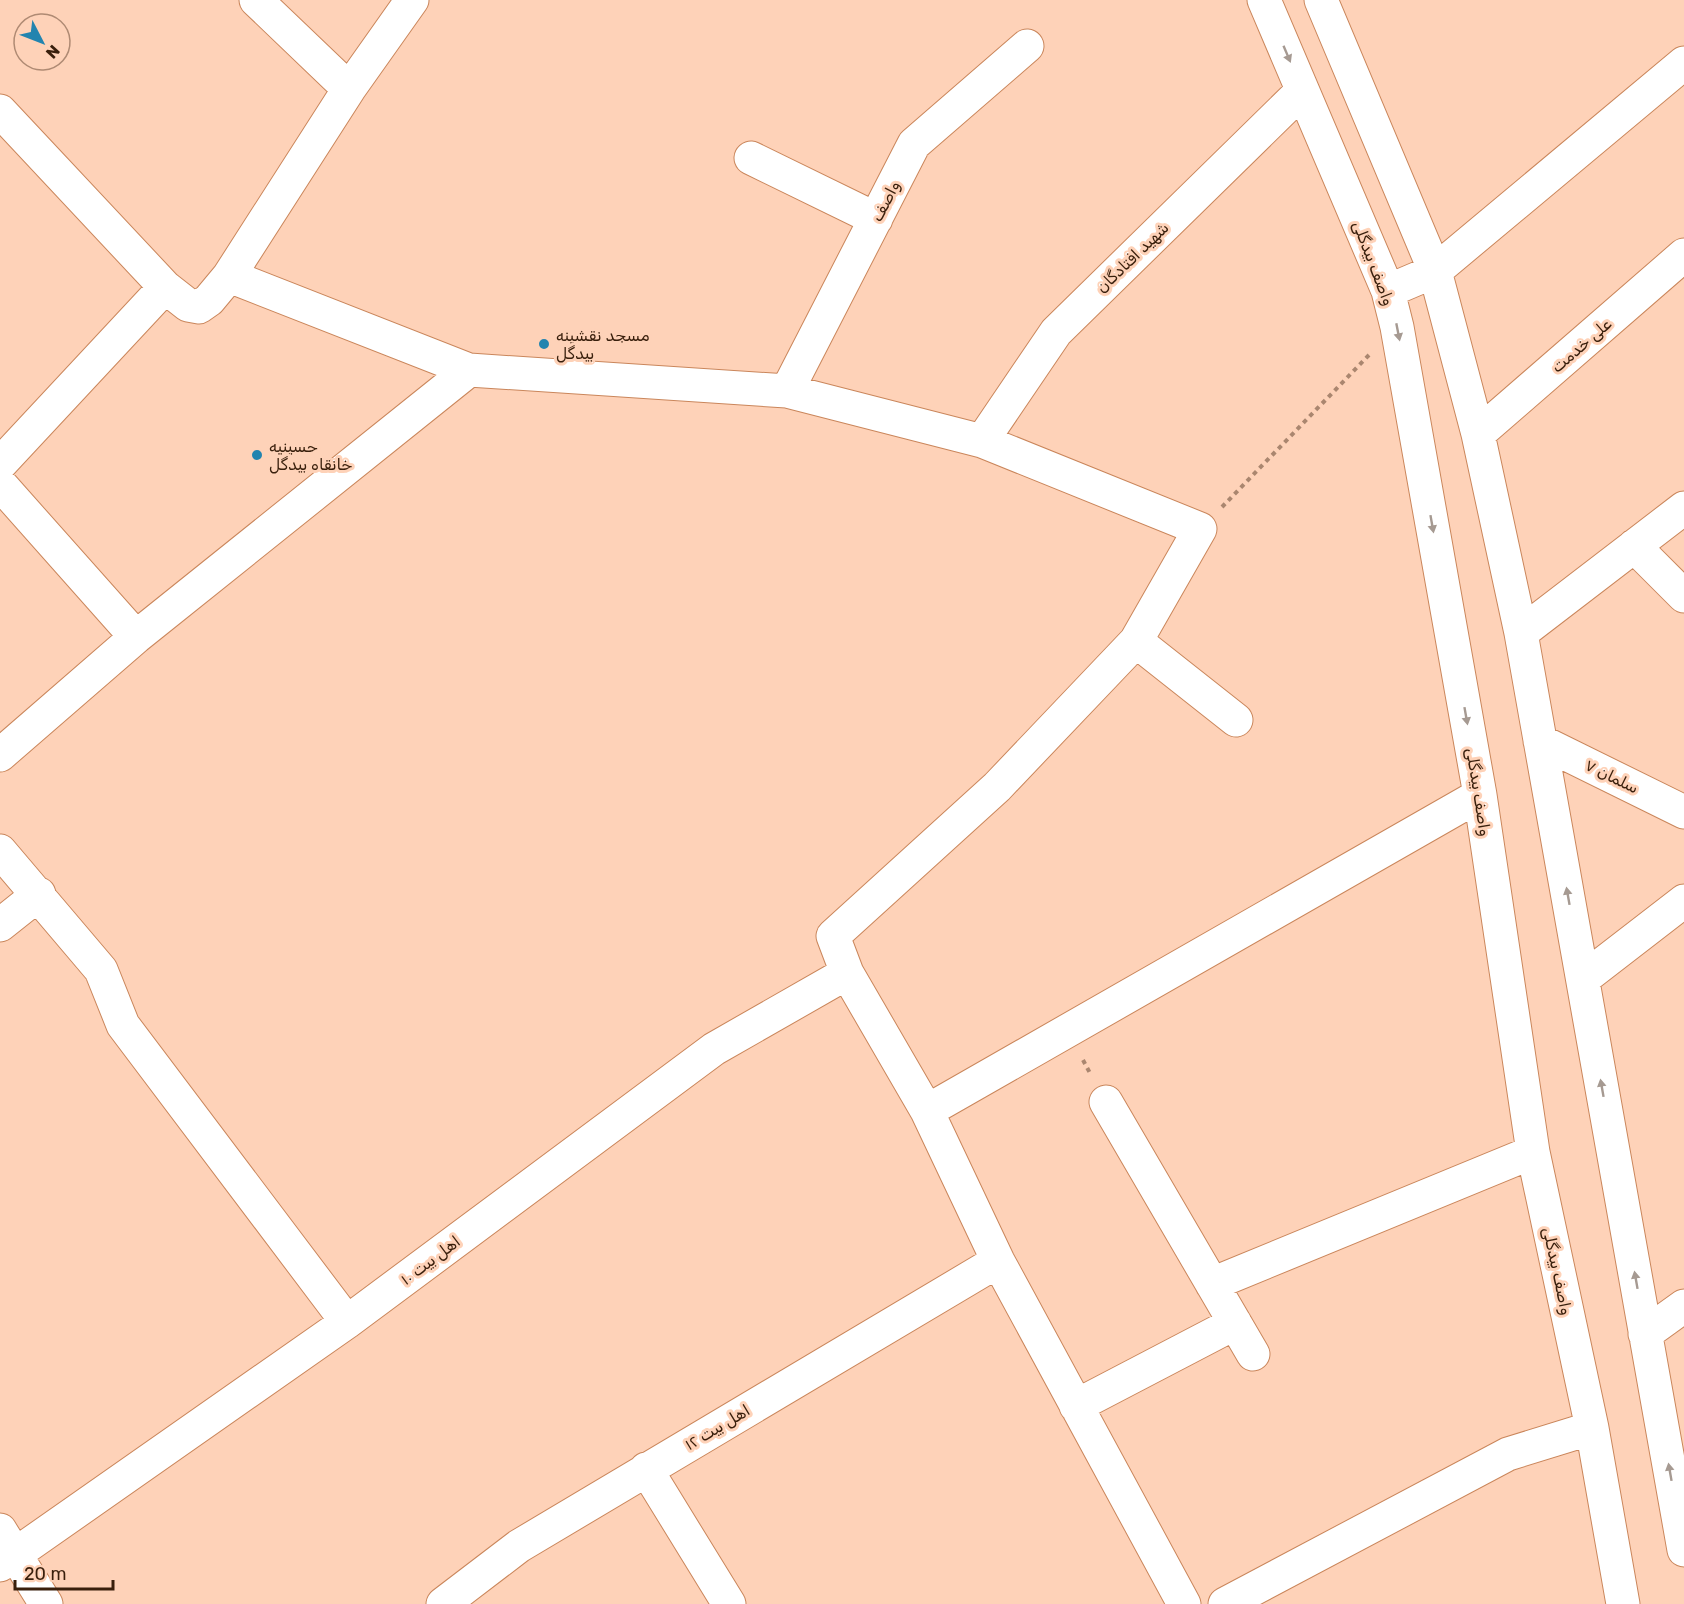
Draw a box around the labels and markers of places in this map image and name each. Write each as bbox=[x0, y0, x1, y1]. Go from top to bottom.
place label: مسجد نقشینه بیدگل bbox=[556, 326, 650, 363]
marker: مسجد نقشینه بیدگل bbox=[537, 337, 551, 351]
place label: حسینیه خانقاه بیدگل bbox=[269, 437, 352, 474]
marker: حسینیه خانقاه بیدگل bbox=[250, 448, 264, 462]

